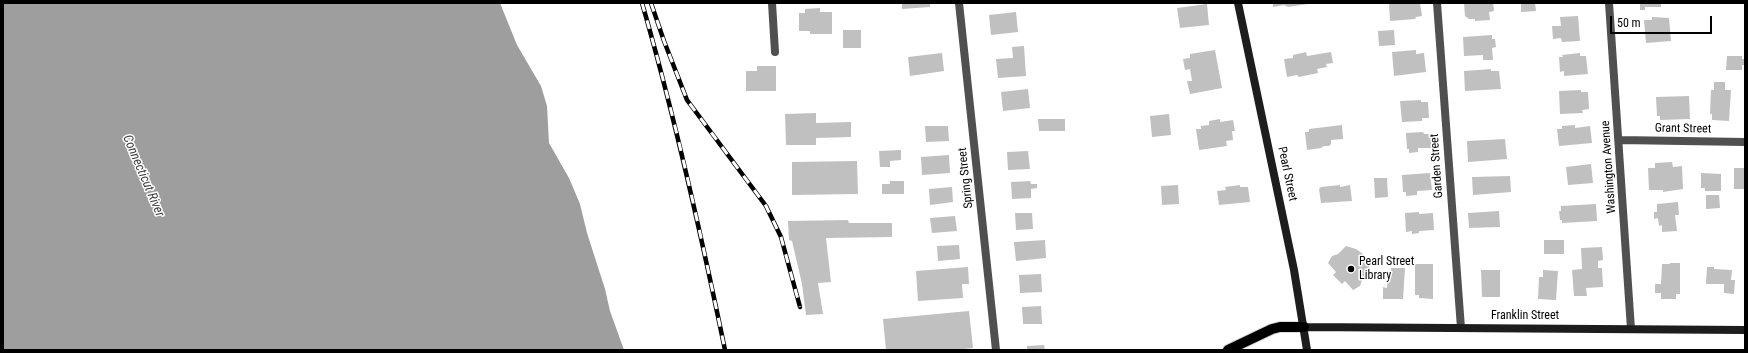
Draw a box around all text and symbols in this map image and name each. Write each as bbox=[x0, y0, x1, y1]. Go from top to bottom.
scale bar bbox=[1612, 8, 1714, 34]
text: 50 m bbox=[1617, 16, 1641, 30]
street label: Washington Avenue bbox=[1599, 120, 1619, 214]
street label: Grant Street bbox=[1655, 121, 1711, 137]
water label: Connecticut River bbox=[119, 133, 167, 219]
street label: Garden Street bbox=[1428, 133, 1446, 199]
street label: Pearl Street bbox=[1274, 145, 1300, 203]
street label: Spring Street bbox=[956, 147, 976, 209]
place label: Pearl Street Library bbox=[1359, 255, 1414, 283]
marker: Pearl Street Library bbox=[1346, 264, 1356, 274]
street label: Franklin Street bbox=[1491, 309, 1559, 323]

